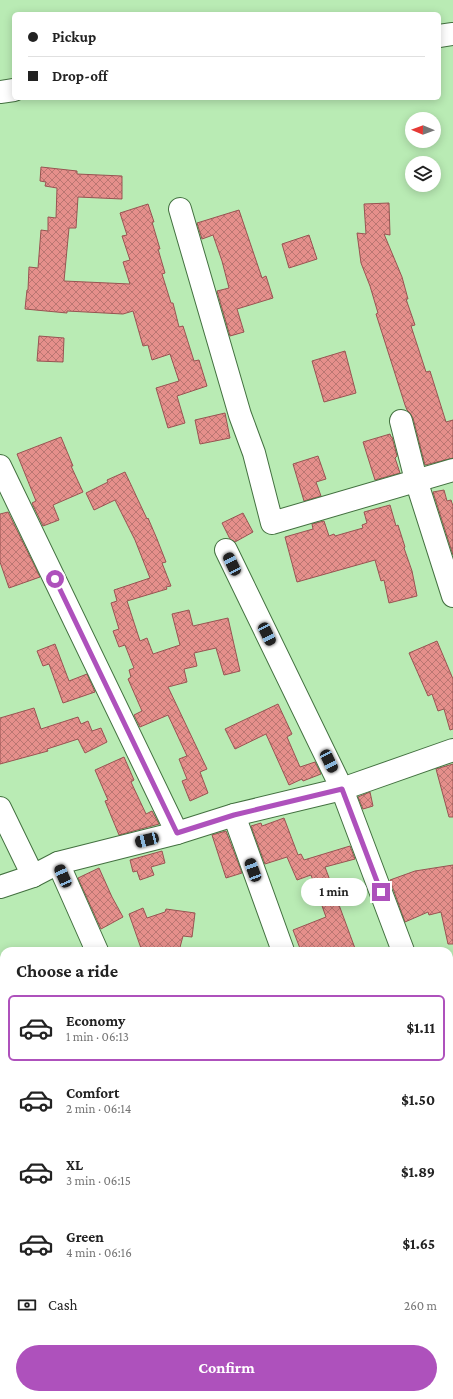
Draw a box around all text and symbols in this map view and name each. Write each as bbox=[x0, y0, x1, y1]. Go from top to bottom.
text: Pickup bbox=[52, 29, 96, 45]
text: Drop-off bbox=[52, 68, 108, 84]
north arrow bbox=[405, 112, 441, 148]
map controls bbox=[405, 112, 441, 192]
button: layers bbox=[405, 156, 441, 192]
car bbox=[221, 551, 243, 577]
route start bbox=[46, 570, 64, 588]
car bbox=[256, 621, 278, 647]
car bbox=[318, 748, 340, 774]
car bbox=[134, 831, 160, 849]
car bbox=[243, 857, 263, 883]
car bbox=[53, 863, 73, 889]
callout: 1 min bbox=[301, 878, 367, 906]
route end bbox=[372, 883, 390, 901]
text: 1 min bbox=[319, 884, 349, 899]
text: Choose a ride bbox=[16, 961, 118, 981]
icon: car bbox=[18, 1010, 54, 1046]
text: Economy bbox=[66, 1013, 125, 1029]
text: $1.11 bbox=[406, 1020, 435, 1036]
text: 1 min · 06:13 bbox=[66, 1029, 129, 1044]
icon: car bbox=[18, 1082, 54, 1118]
text: Comfort bbox=[66, 1085, 120, 1101]
text: $1.50 bbox=[401, 1092, 435, 1108]
text: 2 min · 06:14 bbox=[66, 1101, 131, 1116]
icon: car bbox=[18, 1154, 54, 1190]
text: XL bbox=[66, 1157, 83, 1173]
text: $1.89 bbox=[401, 1164, 435, 1180]
text: 3 min · 06:15 bbox=[66, 1173, 131, 1188]
icon: car bbox=[18, 1226, 54, 1262]
text: Green bbox=[66, 1229, 104, 1245]
text: $1.65 bbox=[403, 1236, 435, 1252]
text: 4 min · 06:16 bbox=[66, 1245, 132, 1260]
icon: cash bbox=[16, 1294, 38, 1316]
text: Cash bbox=[48, 1297, 78, 1313]
text: 260 m bbox=[404, 1298, 437, 1313]
button: Confirm bbox=[16, 1345, 437, 1391]

